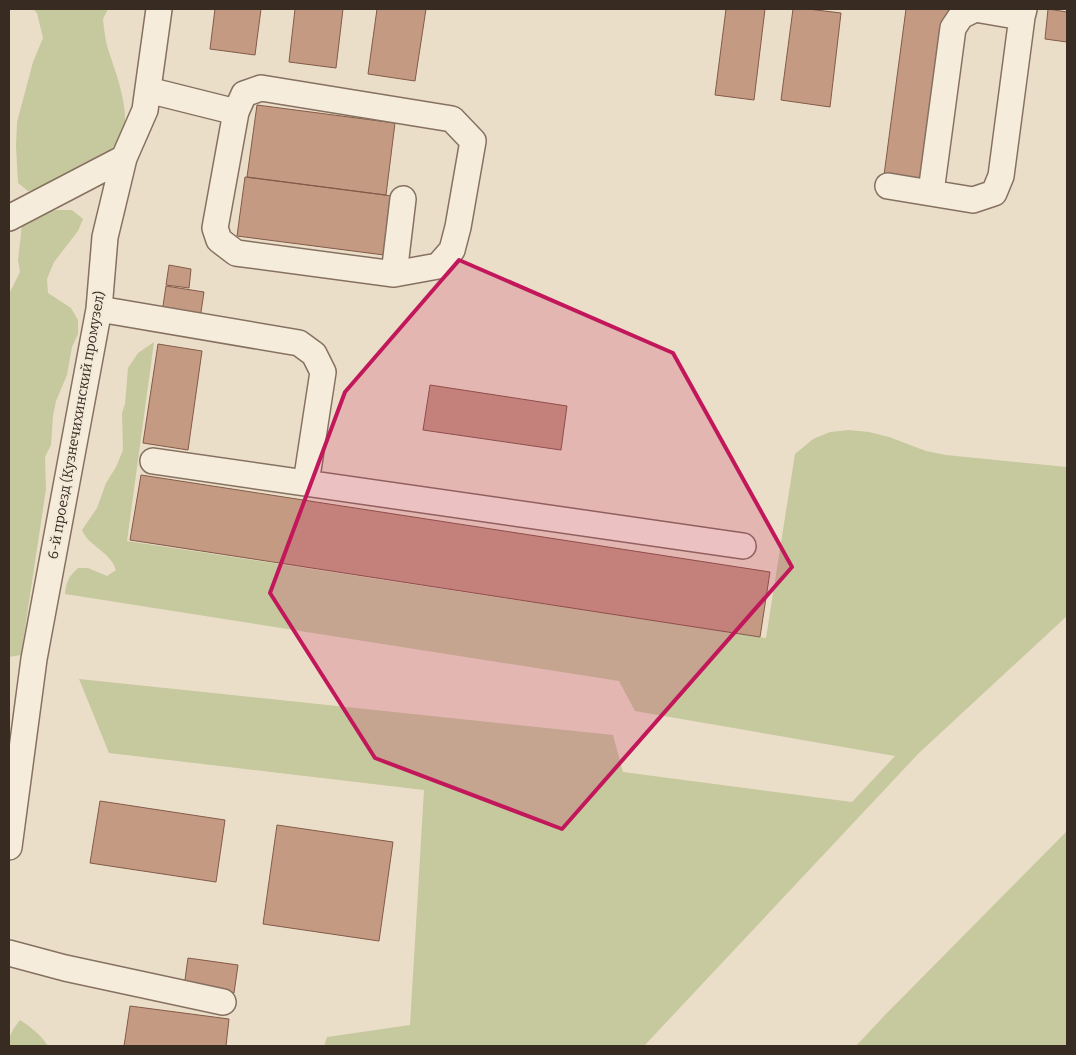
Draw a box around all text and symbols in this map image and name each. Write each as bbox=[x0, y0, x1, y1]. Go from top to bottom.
street label: 6-й проезд (Кузнечихинский промузел) bbox=[45, 290, 108, 560]

